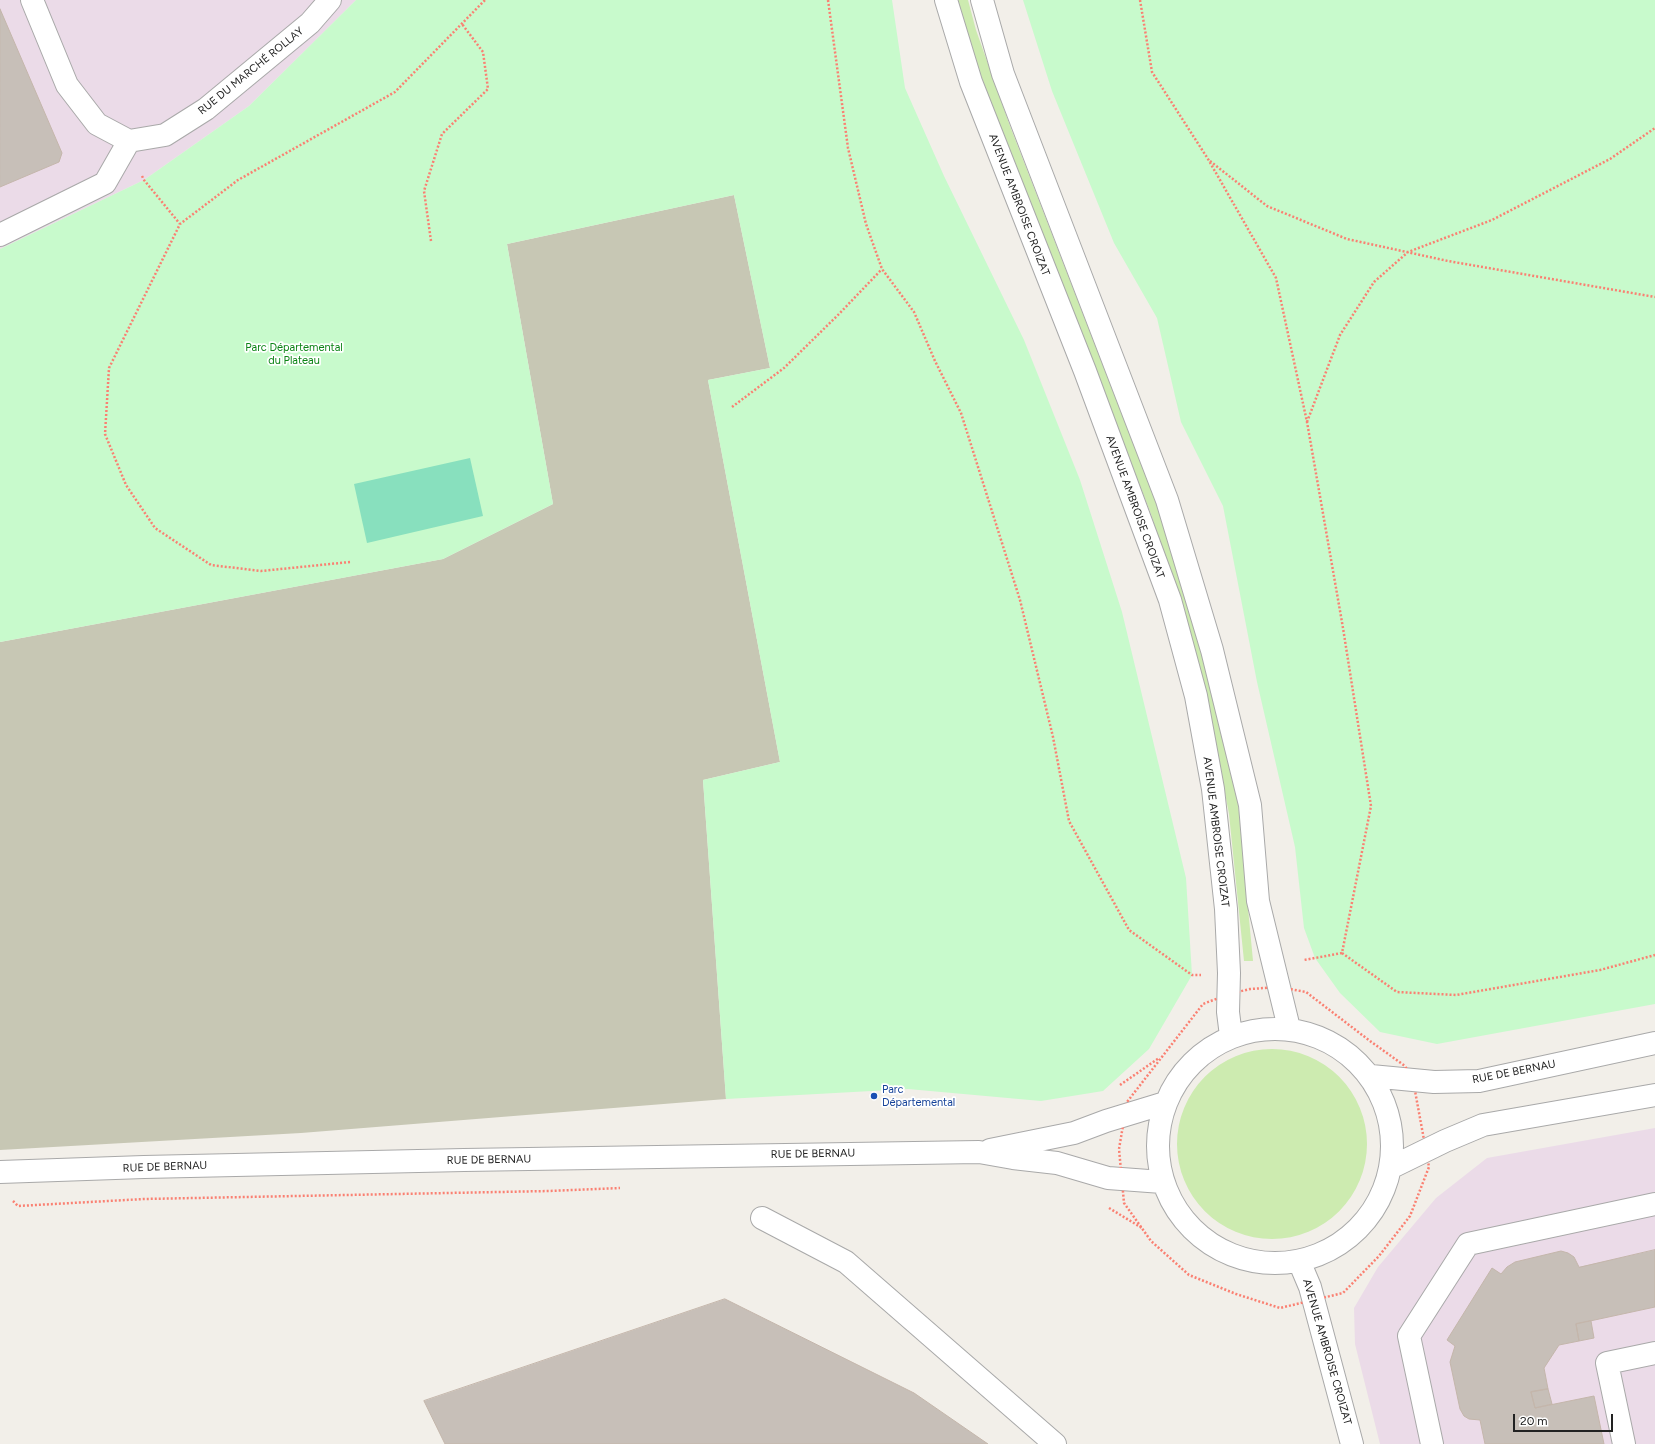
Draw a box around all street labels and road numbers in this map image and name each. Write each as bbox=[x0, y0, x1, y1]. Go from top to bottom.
street label: RUE DU MARCHÉ ROLLAY bbox=[196, 24, 306, 118]
street label: AVENUE AMBROISE CROIZAT bbox=[986, 132, 1052, 278]
street label: AVENUE AMBROISE CROIZAT bbox=[1103, 434, 1167, 580]
street label: AVENUE AMBROISE CROIZAT bbox=[1200, 756, 1232, 908]
street label: RUE DE BERNAU bbox=[1471, 1057, 1557, 1087]
street label: RUE DE BERNAU bbox=[771, 1147, 855, 1161]
street label: RUE DE BERNAU bbox=[447, 1153, 531, 1167]
street label: RUE DE BERNAU bbox=[123, 1159, 207, 1175]
street label: AVENUE AMBROISE CROIZAT bbox=[1300, 1277, 1354, 1427]

